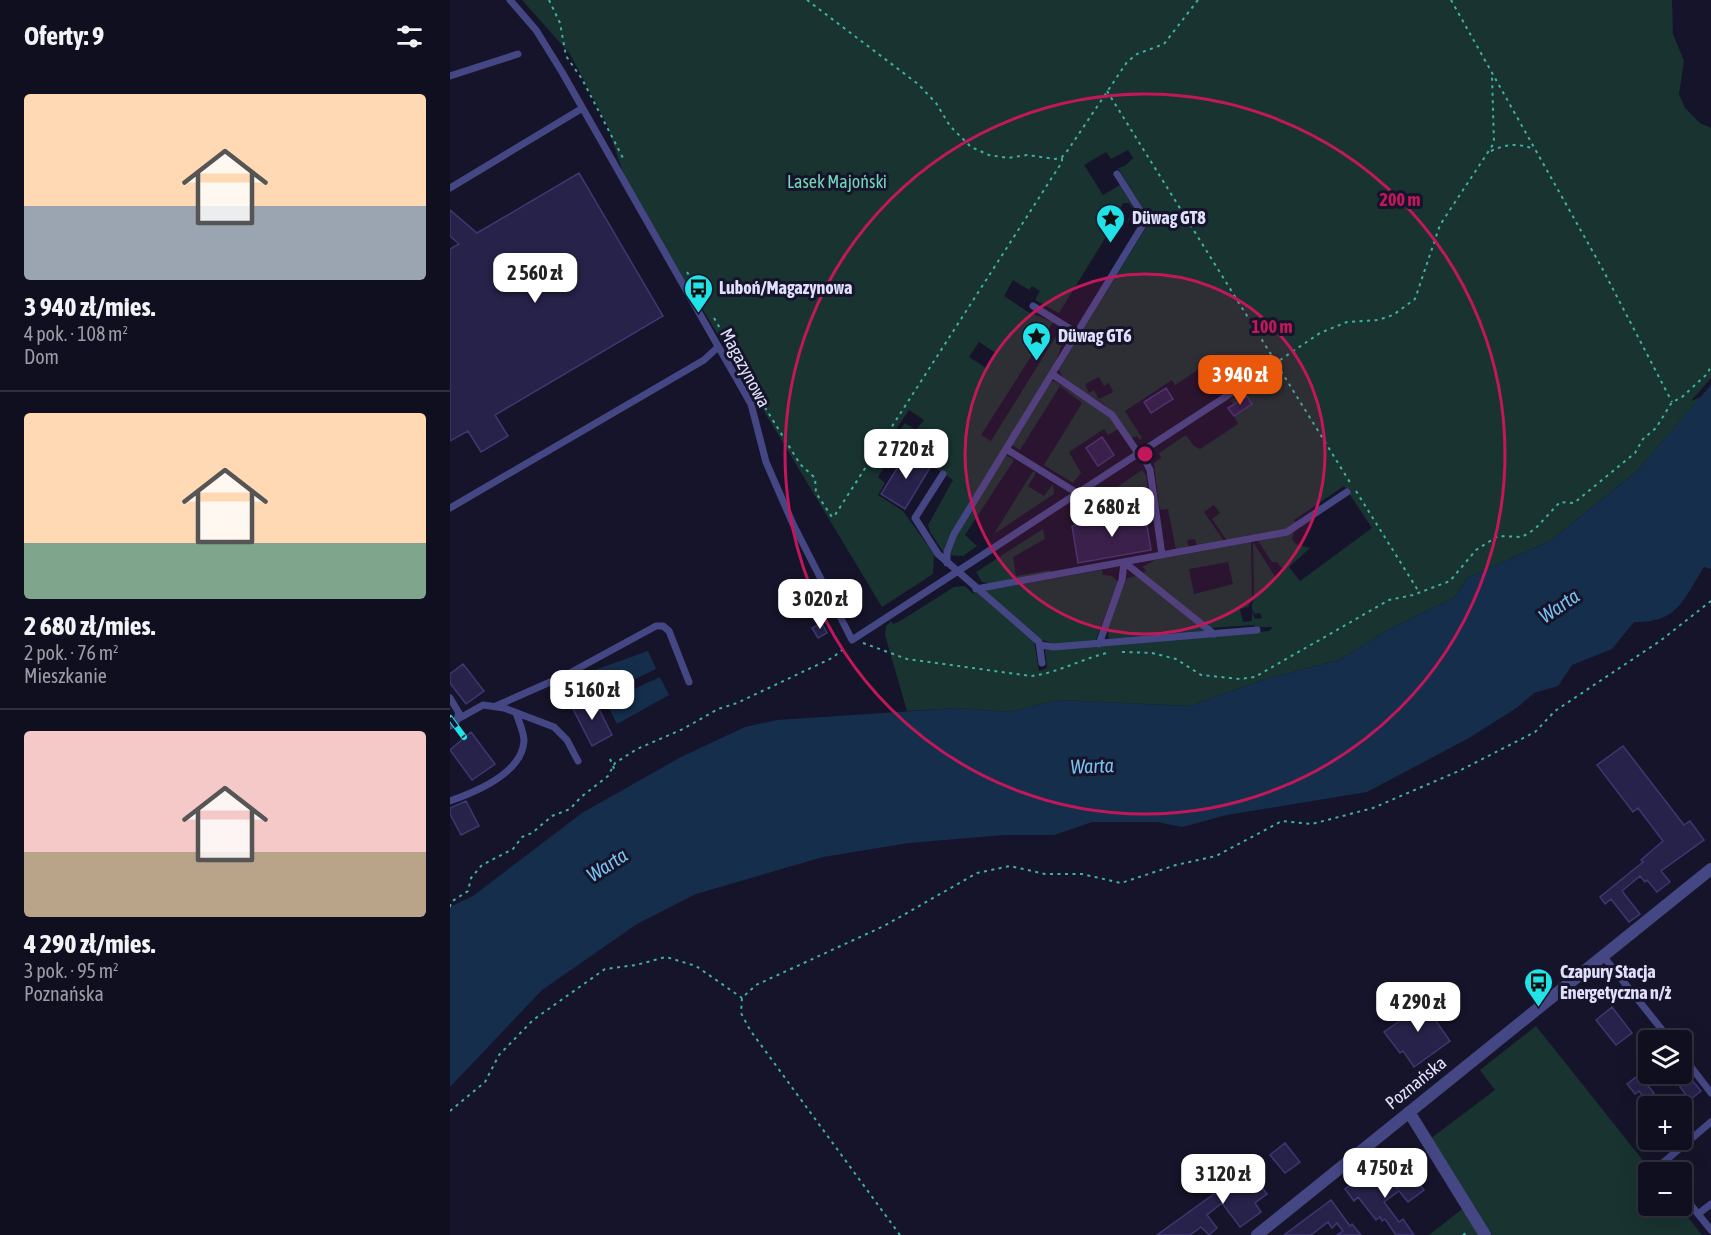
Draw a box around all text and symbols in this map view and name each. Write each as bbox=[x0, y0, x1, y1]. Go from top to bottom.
icon: filters bbox=[393, 20, 426, 53]
text: Oferty: 9 bbox=[24, 21, 104, 51]
icon: home bbox=[171, 133, 279, 241]
park label: Lasek Majoński bbox=[787, 171, 887, 192]
text: 200 m bbox=[1380, 189, 1420, 210]
place icon: Düwag GT8 bbox=[1095, 202, 1127, 244]
place label: Düwag GT8 bbox=[1132, 207, 1206, 228]
pin: 2 560 zł bbox=[473, 253, 597, 304]
text: 2 560 zł bbox=[507, 261, 563, 284]
bus stop icon: Luboń/Magazynowa bbox=[682, 272, 714, 314]
place label: Luboń/Magazynowa bbox=[719, 277, 853, 298]
text: 3 940 zł/mies. bbox=[24, 292, 155, 322]
text: 100 m bbox=[1252, 316, 1292, 337]
place icon: Düwag GT6 bbox=[1021, 320, 1053, 362]
text: 4 pok. · 108 m² bbox=[24, 322, 128, 345]
street label: Magazynowa bbox=[716, 325, 775, 411]
place label: Düwag GT6 bbox=[1058, 325, 1132, 346]
text: Dom bbox=[24, 345, 59, 368]
pin: 3 940 zł bbox=[1178, 355, 1302, 406]
text: 3 940 zł bbox=[1212, 363, 1268, 386]
pin: 2 720 zł bbox=[844, 429, 968, 480]
text: 2 720 zł bbox=[878, 437, 934, 460]
centre of rings bbox=[1135, 444, 1155, 464]
icon: home bbox=[171, 452, 279, 560]
pin: 2 680 zł bbox=[1050, 487, 1174, 538]
text: 2 680 zł bbox=[1084, 495, 1140, 518]
pin: 3 020 zł bbox=[758, 579, 882, 630]
water label: Warta bbox=[1534, 584, 1583, 627]
text: 3 020 zł bbox=[792, 587, 848, 610]
text: 2 680 zł/mies. bbox=[24, 611, 155, 641]
text: 2 pok. · 76 m² bbox=[24, 641, 119, 664]
text: Mieszkanie bbox=[24, 664, 107, 687]
pin: 5 160 zł bbox=[530, 670, 654, 721]
text: 5 160 zł bbox=[564, 678, 620, 701]
water label: Warta bbox=[1070, 753, 1114, 778]
icon: home bbox=[171, 770, 279, 878]
water label: Warta bbox=[582, 843, 631, 886]
text: 4 290 zł/mies. bbox=[24, 929, 155, 959]
text: 3 pok. · 95 m² bbox=[24, 959, 119, 982]
place label: Czapury Stacja Energetyczna n/ż bbox=[1560, 961, 1672, 1003]
bus stop icon: Czapury Stacja Energetyczna n/ż bbox=[1523, 966, 1555, 1008]
text: Poznańska bbox=[24, 982, 104, 1005]
pin: 4 290 zł bbox=[1356, 982, 1480, 1033]
text: 4 290 zł bbox=[1390, 990, 1446, 1013]
map controls bbox=[1638, 1030, 1692, 1216]
button: layers bbox=[1638, 1030, 1692, 1084]
street label: Poznańska bbox=[1381, 1052, 1450, 1113]
button: + bbox=[1638, 1096, 1692, 1150]
pin: 4 750 zł bbox=[1323, 1148, 1447, 1199]
pin: 3 120 zł bbox=[1161, 1154, 1285, 1205]
text: 4 750 zł bbox=[1357, 1156, 1413, 1179]
text: 3 120 zł bbox=[1195, 1162, 1251, 1185]
button: − bbox=[1638, 1162, 1692, 1216]

